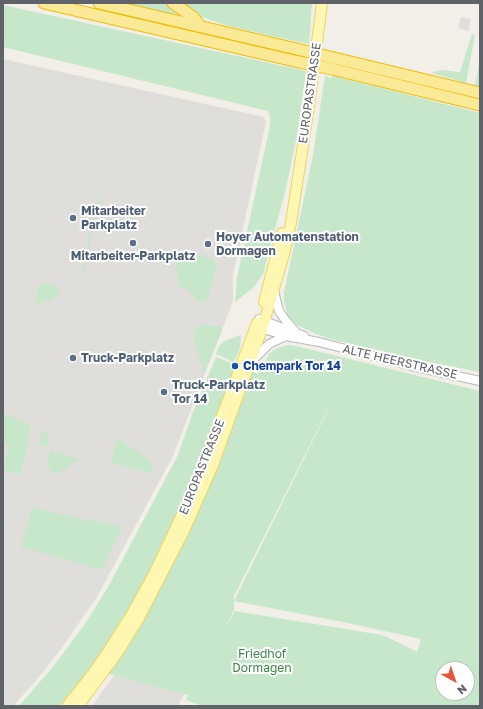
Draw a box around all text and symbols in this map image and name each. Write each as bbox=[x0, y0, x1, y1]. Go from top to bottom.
street label: EUROPASTRASSE bbox=[296, 42, 324, 144]
place label: Mitarbeiter Parkplatz bbox=[81, 204, 146, 232]
marker: Mitarbeiter Parkplatz bbox=[68, 213, 78, 223]
place label: Hoyer Automatenstation Dormagen bbox=[216, 230, 359, 258]
marker: Mitarbeiter-Parkplatz bbox=[128, 238, 138, 248]
marker: Hoyer Automatenstation Dormagen bbox=[203, 239, 213, 249]
place label: Mitarbeiter-Parkplatz bbox=[71, 249, 195, 263]
street label: ALTE HEERSTRASSE bbox=[341, 342, 459, 382]
place label: Truck-Parkplatz bbox=[81, 351, 174, 365]
marker: Truck-Parkplatz bbox=[68, 353, 78, 363]
place label: Chempark Tor 14 bbox=[243, 359, 341, 373]
marker: Chempark Tor 14 bbox=[230, 361, 240, 371]
place label: Truck-Parkplatz Tor 14 bbox=[172, 378, 265, 406]
marker: Truck-Parkplatz Tor 14 bbox=[159, 387, 169, 397]
street label: EUROPASTRASSE bbox=[176, 417, 228, 517]
park label: Friedhof Dormagen bbox=[232, 647, 292, 675]
north arrow bbox=[435, 661, 475, 701]
text: N bbox=[455, 682, 470, 697]

